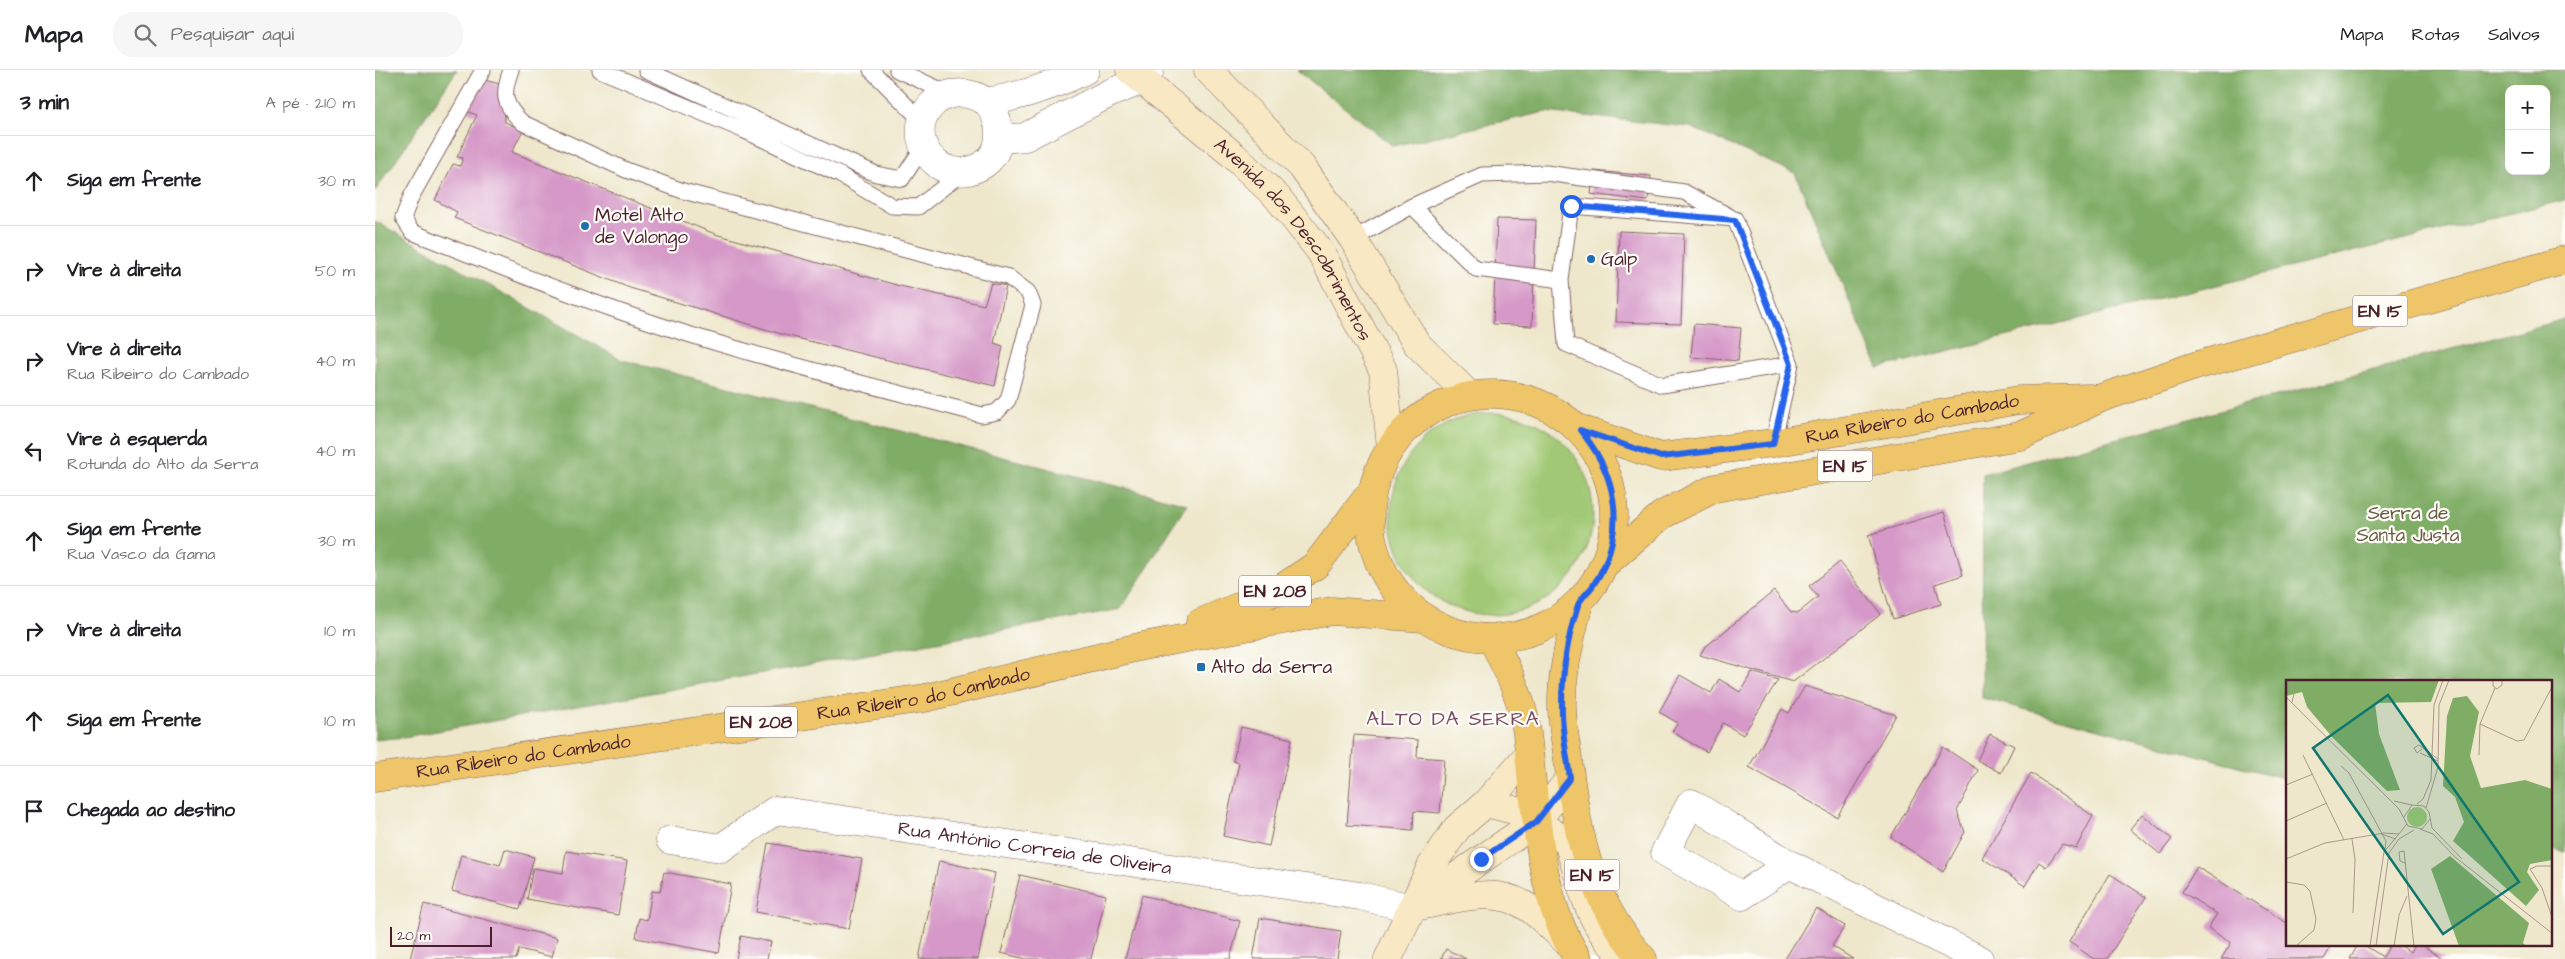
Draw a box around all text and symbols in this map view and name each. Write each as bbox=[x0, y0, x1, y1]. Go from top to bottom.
search box bbox=[113, 12, 463, 57]
text: Mapa bbox=[25, 18, 83, 52]
icon: search bbox=[131, 21, 159, 49]
text: Pesquisar aqui bbox=[171, 21, 294, 48]
text: Mapa bbox=[2340, 22, 2384, 47]
text: Rotas bbox=[2412, 22, 2460, 47]
text: Salvos bbox=[2488, 22, 2540, 47]
map controls bbox=[2505, 85, 2550, 175]
button: + bbox=[2505, 85, 2550, 130]
text: 3 min bbox=[20, 88, 69, 117]
text: A pé · 210 m bbox=[266, 92, 355, 114]
button: − bbox=[2505, 130, 2550, 175]
street label: Avenida dos Descobrimentos bbox=[1208, 131, 1379, 346]
icon: ahead bbox=[20, 167, 48, 195]
text: Siga em frente bbox=[67, 167, 201, 194]
text: 30 m bbox=[318, 170, 355, 192]
route start bbox=[1560, 195, 1583, 218]
place label: Motel Alto de Valongo bbox=[595, 202, 688, 252]
marker: Motel Alto de Valongo bbox=[579, 220, 591, 232]
place label: Galp bbox=[1601, 246, 1638, 273]
marker: Galp bbox=[1585, 253, 1597, 265]
icon: right bbox=[20, 257, 48, 285]
text: Vire à direita bbox=[67, 257, 181, 284]
text: 50 m bbox=[315, 260, 355, 282]
road number: EN 15 bbox=[2353, 296, 2407, 326]
text: Vire à direita bbox=[67, 336, 181, 363]
icon: right bbox=[20, 347, 48, 375]
text: 40 m bbox=[315, 350, 355, 372]
text: Rua Ribeiro do Cambado bbox=[67, 363, 249, 385]
street label: Rua Ribeiro do Cambado bbox=[1803, 387, 2021, 451]
text: Vire à esquerda bbox=[67, 426, 207, 453]
icon: left bbox=[20, 437, 48, 465]
text: 40 m bbox=[315, 440, 355, 462]
road number: EN 15 bbox=[1817, 451, 1873, 482]
text: Rotunda do Alto da Serra bbox=[67, 453, 258, 475]
park label: Serra de Santa Justa bbox=[2357, 500, 2460, 549]
text: Siga em frente bbox=[67, 516, 201, 543]
icon: ahead bbox=[20, 527, 48, 555]
text: 30 m bbox=[318, 530, 355, 552]
text: Rua Vasco da Gama bbox=[67, 543, 215, 565]
road number: EN 208 bbox=[1239, 576, 1311, 606]
icon: right bbox=[20, 617, 48, 645]
text: Vire à direita bbox=[67, 617, 181, 644]
text: 10 m bbox=[324, 620, 355, 642]
place label: Alto da Serra bbox=[1211, 654, 1333, 681]
street label: Rua Ribeiro do Cambado bbox=[815, 660, 1033, 727]
marker: Alto da Serra bbox=[1195, 661, 1207, 673]
inset map bbox=[2286, 680, 2553, 946]
district label: ALTO DA SERRA bbox=[1366, 705, 1540, 733]
road number: EN 208 bbox=[725, 706, 797, 738]
icon: ahead bbox=[20, 707, 48, 735]
text: Siga em frente bbox=[67, 707, 201, 734]
text: 10 m bbox=[324, 710, 355, 732]
street label: Rua Ribeiro do Cambado bbox=[414, 727, 633, 785]
icon: arrive bbox=[20, 797, 48, 825]
text: Chegada ao destino bbox=[67, 797, 235, 824]
street label: Rua António Correia de Oliveira bbox=[896, 815, 1174, 882]
route end bbox=[1470, 848, 1493, 871]
road number: EN 15 bbox=[1565, 860, 1619, 890]
scale bar bbox=[390, 924, 493, 947]
text: 20 m bbox=[397, 926, 430, 946]

